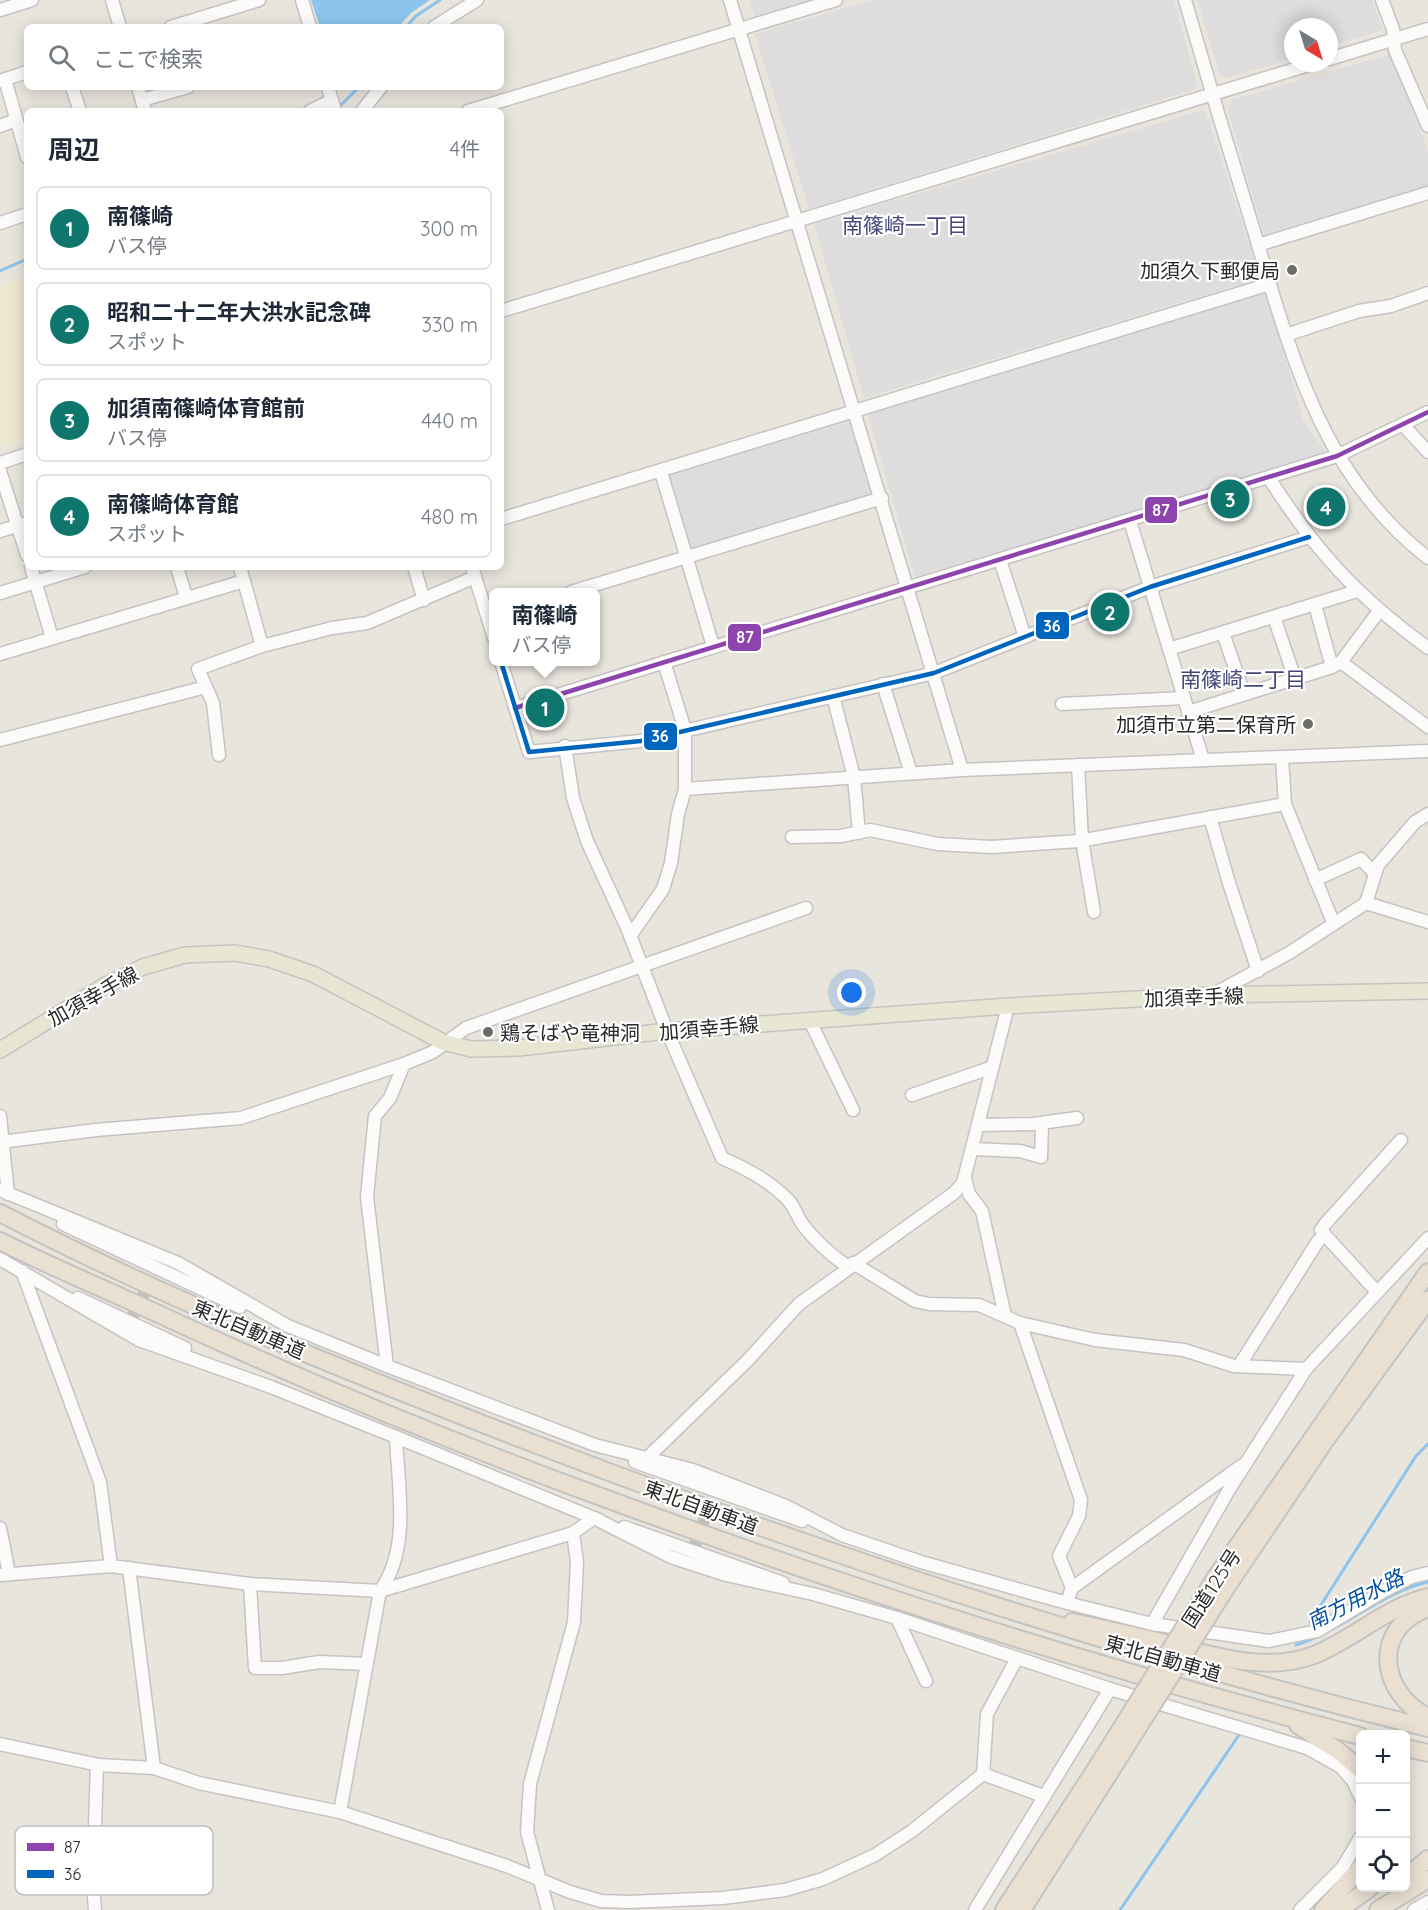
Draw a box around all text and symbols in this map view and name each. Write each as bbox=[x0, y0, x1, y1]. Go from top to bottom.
north arrow bbox=[1284, 18, 1338, 72]
search box bbox=[24, 24, 504, 90]
icon: search bbox=[45, 41, 78, 74]
text: ここで検索 bbox=[93, 45, 203, 73]
text: 周辺 bbox=[48, 133, 100, 166]
text: 4件 bbox=[449, 136, 480, 161]
text: 南篠崎 bbox=[107, 202, 173, 230]
district label: 南篠崎一丁目 bbox=[842, 212, 968, 238]
text: 1 bbox=[66, 216, 73, 241]
text: 300 m bbox=[420, 216, 478, 241]
text: バス停 bbox=[107, 233, 167, 258]
place label: 加須久下郵便局 bbox=[1140, 258, 1280, 283]
marker: 加須久下郵便局 bbox=[1285, 263, 1299, 277]
text: 昭和二十二年大洪水記念碑 bbox=[107, 298, 371, 326]
text: 2 bbox=[64, 312, 75, 337]
text: 330 m bbox=[421, 312, 478, 337]
text: スポット bbox=[107, 329, 187, 354]
text: 加須南篠崎体育館前 bbox=[107, 394, 305, 422]
text: 3 bbox=[64, 408, 75, 433]
text: 440 m bbox=[421, 408, 478, 433]
text: バス停 bbox=[107, 425, 167, 450]
pin: 3 bbox=[1210, 476, 1250, 522]
pin: 4 bbox=[1306, 484, 1346, 530]
text: 南篠崎体育館 bbox=[107, 490, 239, 518]
line badge: 87 bbox=[1144, 496, 1178, 524]
text: 87 bbox=[1152, 500, 1170, 520]
text: 4 bbox=[64, 504, 75, 529]
text: 480 m bbox=[421, 504, 478, 529]
text: スポット bbox=[107, 521, 187, 546]
popup bbox=[489, 588, 600, 666]
pin: 2 bbox=[1090, 590, 1130, 634]
text: 南篠崎 bbox=[511, 601, 578, 629]
line badge: 36 bbox=[1035, 611, 1070, 640]
text: 36 bbox=[1043, 616, 1061, 636]
line badge: 87 bbox=[727, 623, 762, 652]
text: 87 bbox=[736, 627, 754, 647]
text: バス停 bbox=[511, 632, 571, 657]
district label: 南篠崎二丁目 bbox=[1180, 666, 1306, 692]
pin: 1 bbox=[526, 686, 564, 730]
place label: 加須市立第二保育所 bbox=[1116, 712, 1296, 737]
marker: 加須市立第二保育所 bbox=[1301, 717, 1315, 731]
line badge: 36 bbox=[643, 722, 678, 751]
text: 36 bbox=[651, 726, 669, 746]
street label: 加須幸手線 bbox=[43, 961, 143, 1031]
your location bbox=[837, 978, 866, 1007]
street label: 加須幸手線 bbox=[1144, 983, 1244, 1011]
street label: 加須幸手線 bbox=[658, 1011, 760, 1045]
place label: 鶏そばや竜神洞 bbox=[500, 1020, 640, 1045]
marker: 鶏そばや竜神洞 bbox=[481, 1025, 495, 1039]
street label: 東北自動車道 bbox=[189, 1294, 309, 1364]
street label: 東北自動車道 bbox=[640, 1475, 762, 1539]
street label: 国道125号 bbox=[1176, 1544, 1246, 1632]
water label: 南方用水路 bbox=[1302, 1563, 1409, 1634]
street label: 東北自動車道 bbox=[1102, 1629, 1224, 1687]
map controls bbox=[1356, 1730, 1410, 1892]
button: + bbox=[1356, 1730, 1410, 1784]
button: − bbox=[1356, 1784, 1410, 1838]
legend bbox=[15, 1826, 213, 1895]
text: 87 bbox=[64, 1837, 80, 1857]
button: locate bbox=[1356, 1838, 1410, 1892]
text: 36 bbox=[64, 1864, 81, 1884]

